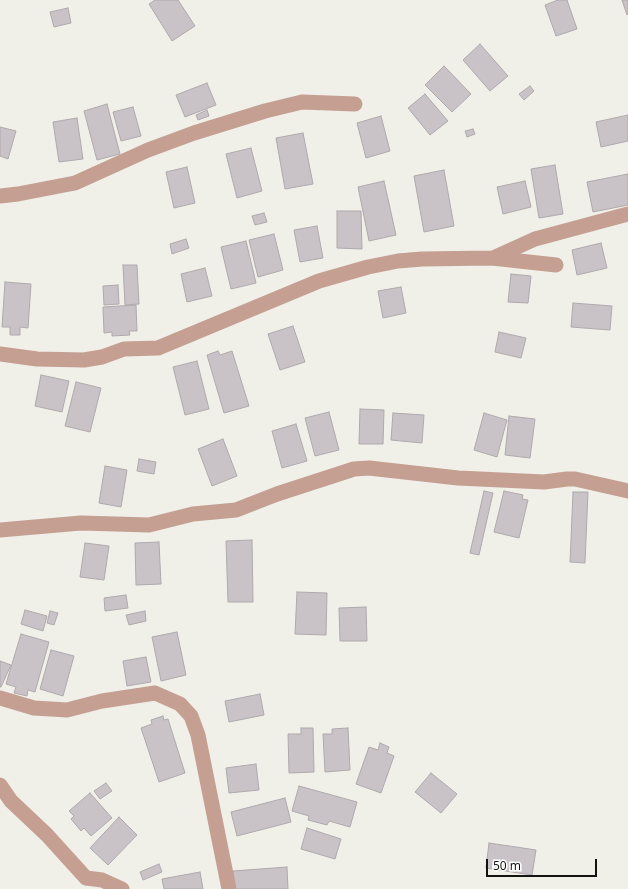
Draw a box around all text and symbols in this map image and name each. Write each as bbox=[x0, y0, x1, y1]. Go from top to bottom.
scale bar bbox=[488, 851, 599, 877]
text: 50 m bbox=[493, 857, 521, 874]

